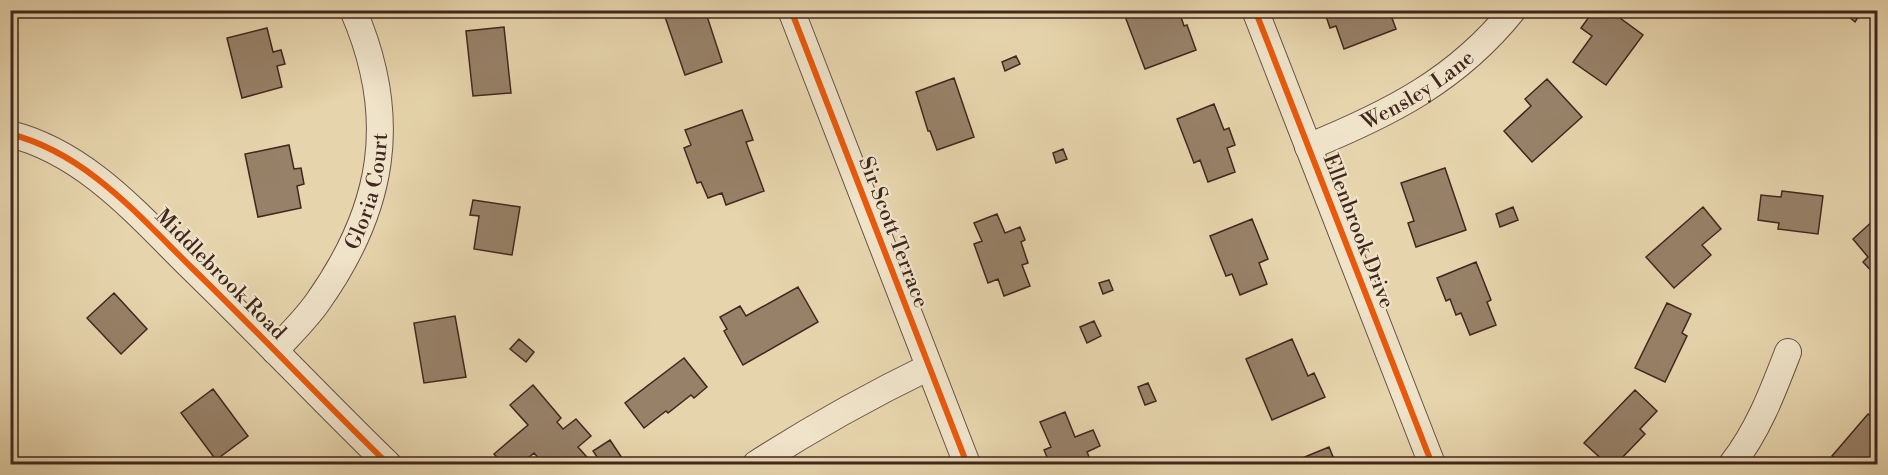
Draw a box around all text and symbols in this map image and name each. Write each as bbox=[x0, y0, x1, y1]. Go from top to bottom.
street label: Wensley Lane bbox=[1356, 45, 1480, 136]
street label: Gloria Court bbox=[339, 132, 394, 254]
street label: Ellenbrook Drive bbox=[1317, 151, 1399, 312]
street label: Sir Scott Terrace bbox=[852, 153, 934, 312]
street label: Middlebrook Road bbox=[149, 204, 291, 346]

